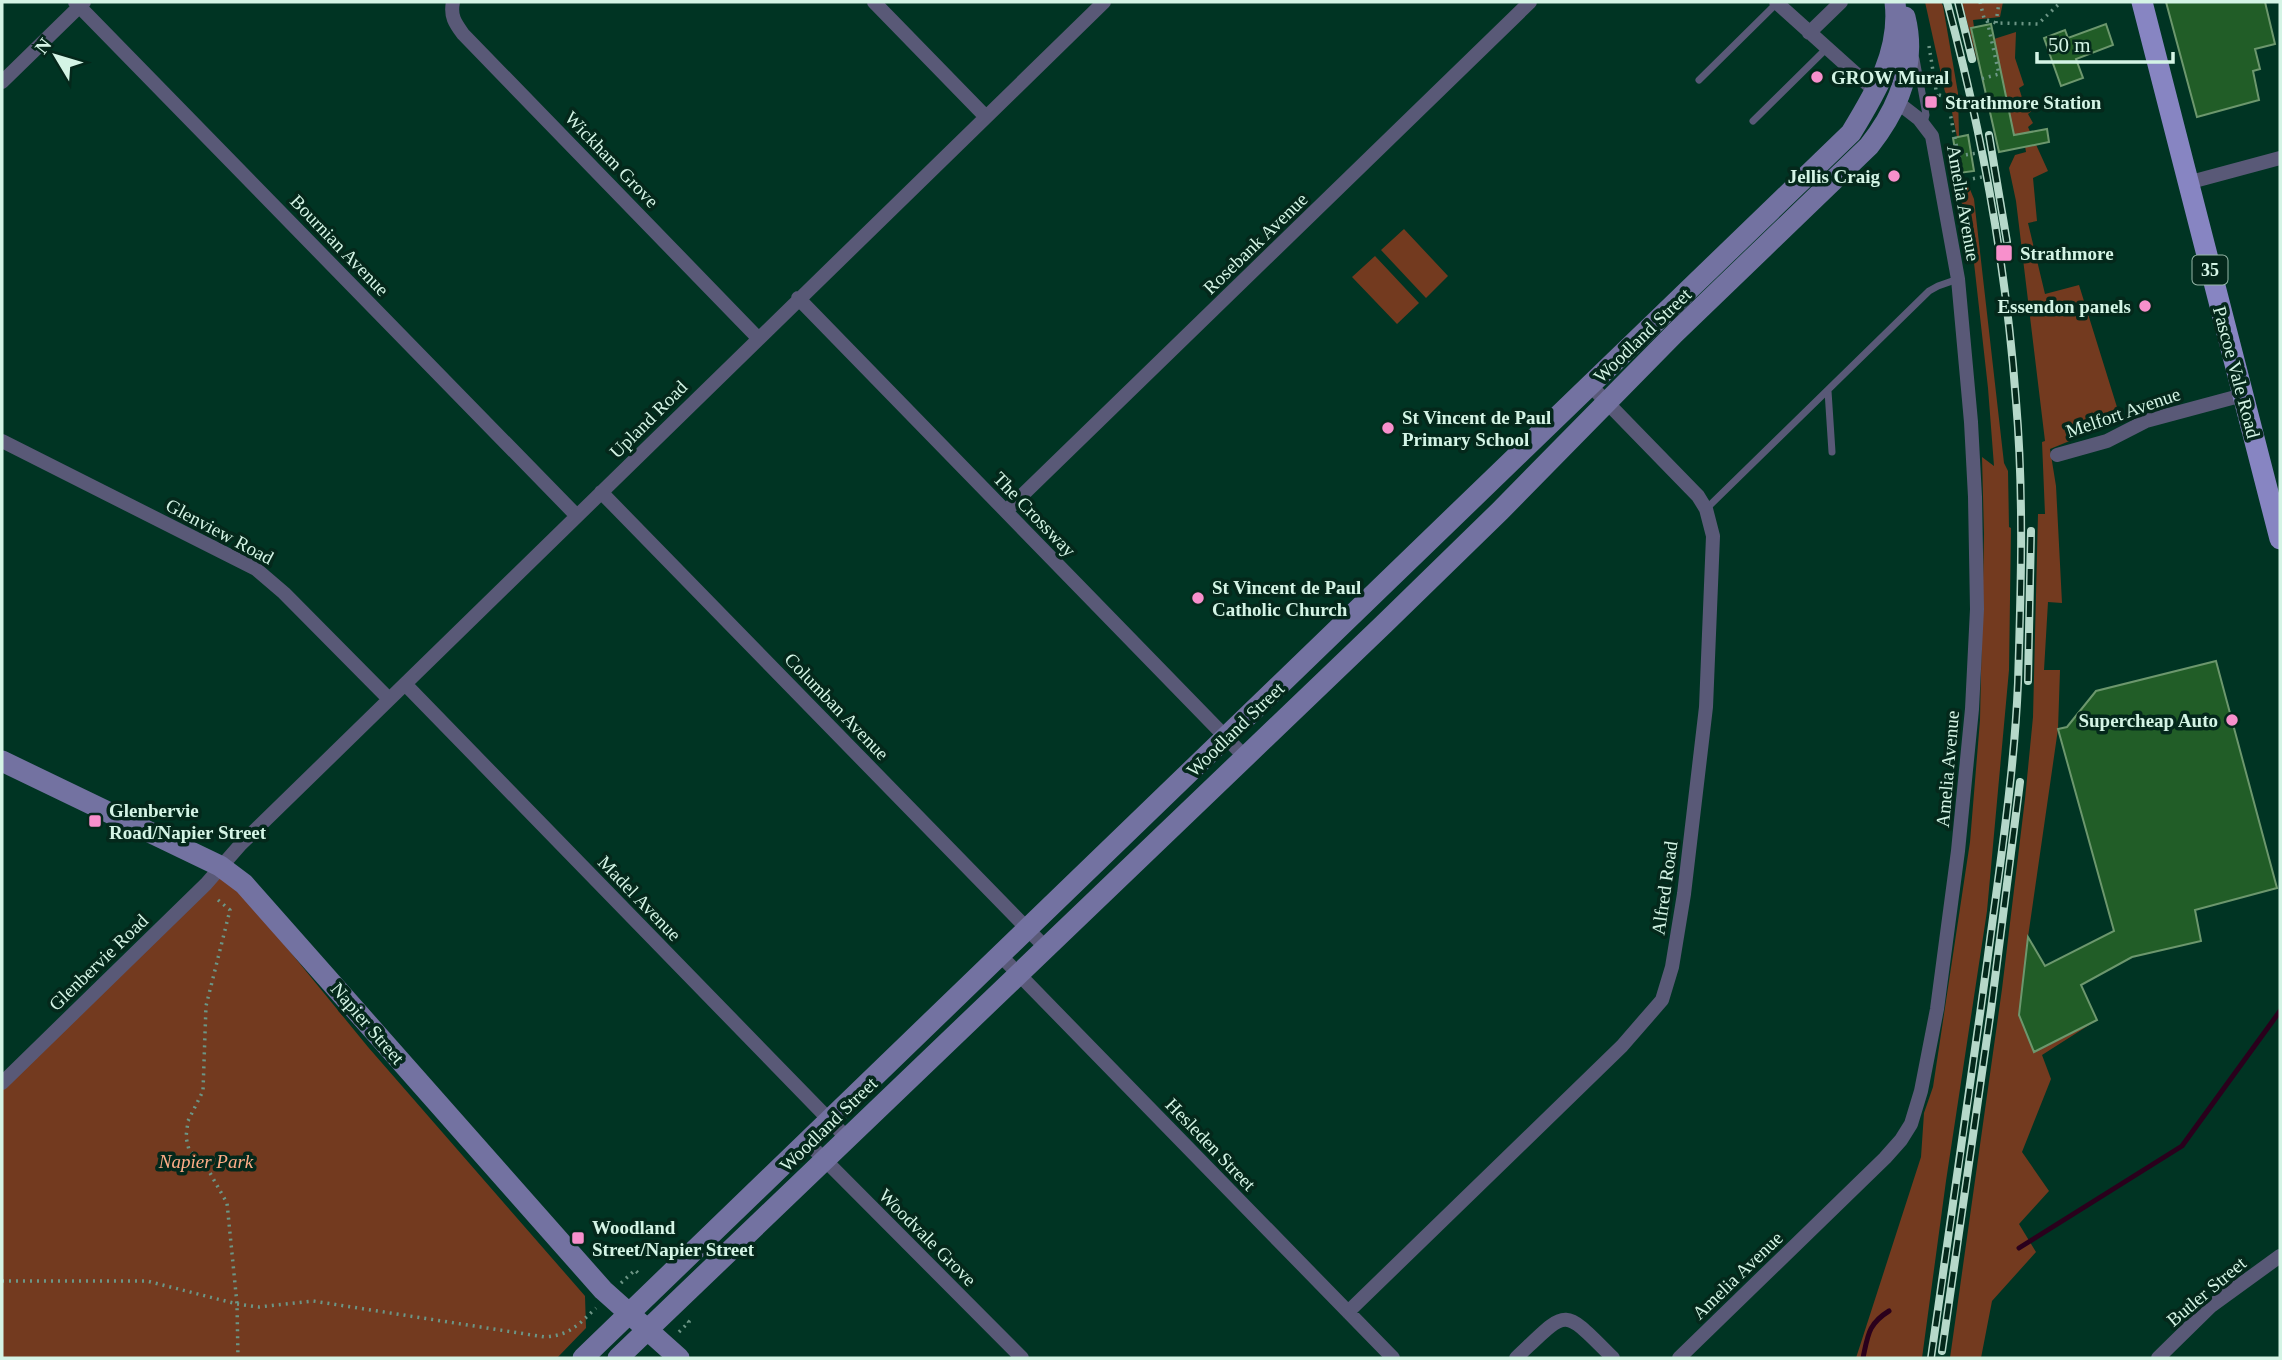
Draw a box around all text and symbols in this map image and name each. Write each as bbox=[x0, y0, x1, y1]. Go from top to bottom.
north arrow bbox=[21, 21, 91, 91]
scale bar bbox=[2037, 21, 2174, 65]
text: 50 m bbox=[2048, 33, 2091, 57]
text: N bbox=[30, 34, 56, 58]
place label: GROW Mural bbox=[1831, 67, 1949, 88]
marker: GROW Mural bbox=[1809, 69, 1825, 85]
place label: Strathmore Station bbox=[1945, 92, 2102, 113]
marker: Strathmore Station bbox=[1923, 94, 1939, 110]
street label: Wickham Grove bbox=[561, 107, 663, 212]
street label: Amelia Avenue bbox=[1943, 143, 1984, 263]
place label: Jellis Craig bbox=[1788, 166, 1880, 187]
marker: Jellis Craig bbox=[1886, 168, 1902, 184]
street label: Rosebank Avenue bbox=[1199, 188, 1312, 298]
street label: Bournian Avenue bbox=[286, 191, 393, 300]
marker: Strathmore bbox=[1994, 243, 2014, 263]
place label: Strathmore bbox=[2020, 243, 2114, 264]
road number: 35 bbox=[2192, 256, 2228, 284]
street label: Woodland Street bbox=[1589, 283, 1696, 387]
place label: Essendon panels bbox=[1997, 296, 2131, 317]
marker: Essendon panels bbox=[2137, 298, 2153, 314]
street label: Pascoe Vale Road bbox=[2209, 304, 2264, 441]
street label: Upland Road bbox=[605, 376, 692, 462]
street label: Melfort Avenue bbox=[2063, 383, 2183, 442]
place label: St Vincent de Paul Primary School bbox=[1402, 407, 1551, 450]
marker: St Vincent de Paul Primary School bbox=[1380, 420, 1396, 436]
street label: The Crossway bbox=[989, 468, 1080, 561]
street label: Glenview Road bbox=[162, 494, 278, 569]
place label: St Vincent de Paul Catholic Church bbox=[1212, 577, 1361, 620]
marker: St Vincent de Paul Catholic Church bbox=[1190, 590, 1206, 606]
street label: Columban Avenue bbox=[780, 649, 893, 764]
street label: Woodland Street bbox=[1182, 677, 1289, 781]
street label: Amelia Avenue bbox=[1932, 710, 1963, 828]
place label: Supercheap Auto bbox=[2078, 710, 2218, 731]
marker: Supercheap Auto bbox=[2224, 712, 2240, 728]
place label: Glenbervie Road/Napier Street bbox=[109, 800, 267, 843]
marker: Glenbervie Road/Napier Street bbox=[87, 813, 103, 829]
street label: Alfred Road bbox=[1648, 839, 1682, 936]
street label: Madel Avenue bbox=[594, 852, 685, 945]
street label: Glenbervie Road bbox=[45, 910, 152, 1015]
street label: Napier Street bbox=[327, 978, 409, 1069]
street label: Woodland Street bbox=[775, 1072, 882, 1176]
street label: Hesleden Street bbox=[1161, 1094, 1260, 1195]
park label: Napier Park bbox=[158, 1151, 254, 1172]
street label: Woodvale Grove bbox=[875, 1184, 981, 1290]
place label: Woodland Street/Napier Street bbox=[592, 1217, 755, 1260]
street label: Amelia Avenue bbox=[1688, 1227, 1787, 1324]
marker: Woodland Street/Napier Street bbox=[570, 1230, 586, 1246]
street label: Butler Street bbox=[2163, 1252, 2251, 1330]

